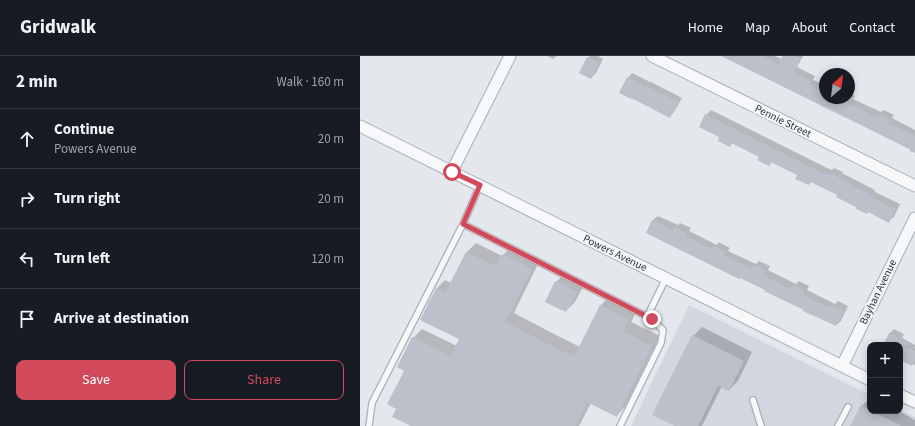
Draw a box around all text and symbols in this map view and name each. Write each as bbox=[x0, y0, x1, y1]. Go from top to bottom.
text: Gridwalk bbox=[20, 14, 96, 41]
text: Home bbox=[688, 18, 723, 38]
text: Map bbox=[745, 18, 770, 38]
text: About bbox=[792, 18, 827, 38]
text: Contact bbox=[849, 18, 895, 38]
north arrow bbox=[819, 68, 855, 104]
text: 2 min bbox=[16, 70, 57, 94]
text: Walk · 160 m bbox=[276, 73, 344, 91]
street label: Pennie Street bbox=[752, 101, 814, 141]
text: Continue bbox=[54, 119, 114, 140]
icon: ahead bbox=[16, 128, 38, 150]
text: 20 m bbox=[318, 130, 344, 148]
text: Powers Avenue bbox=[54, 140, 136, 158]
route start bbox=[443, 163, 461, 181]
icon: right bbox=[16, 188, 38, 210]
text: Turn right bbox=[54, 188, 120, 209]
text: 20 m bbox=[318, 190, 344, 208]
street label: Powers Avenue bbox=[580, 231, 650, 275]
icon: left bbox=[16, 248, 38, 270]
text: Turn left bbox=[54, 248, 110, 269]
text: 120 m bbox=[311, 250, 344, 268]
street label: Bayhan Avenue bbox=[856, 256, 900, 327]
icon: arrive bbox=[16, 308, 38, 330]
text: Arrive at destination bbox=[54, 308, 189, 329]
route end bbox=[643, 310, 661, 328]
map controls bbox=[867, 342, 903, 414]
button: + bbox=[867, 342, 903, 378]
button: Save bbox=[16, 360, 176, 400]
button: Share bbox=[184, 360, 344, 400]
button: − bbox=[867, 378, 903, 414]

